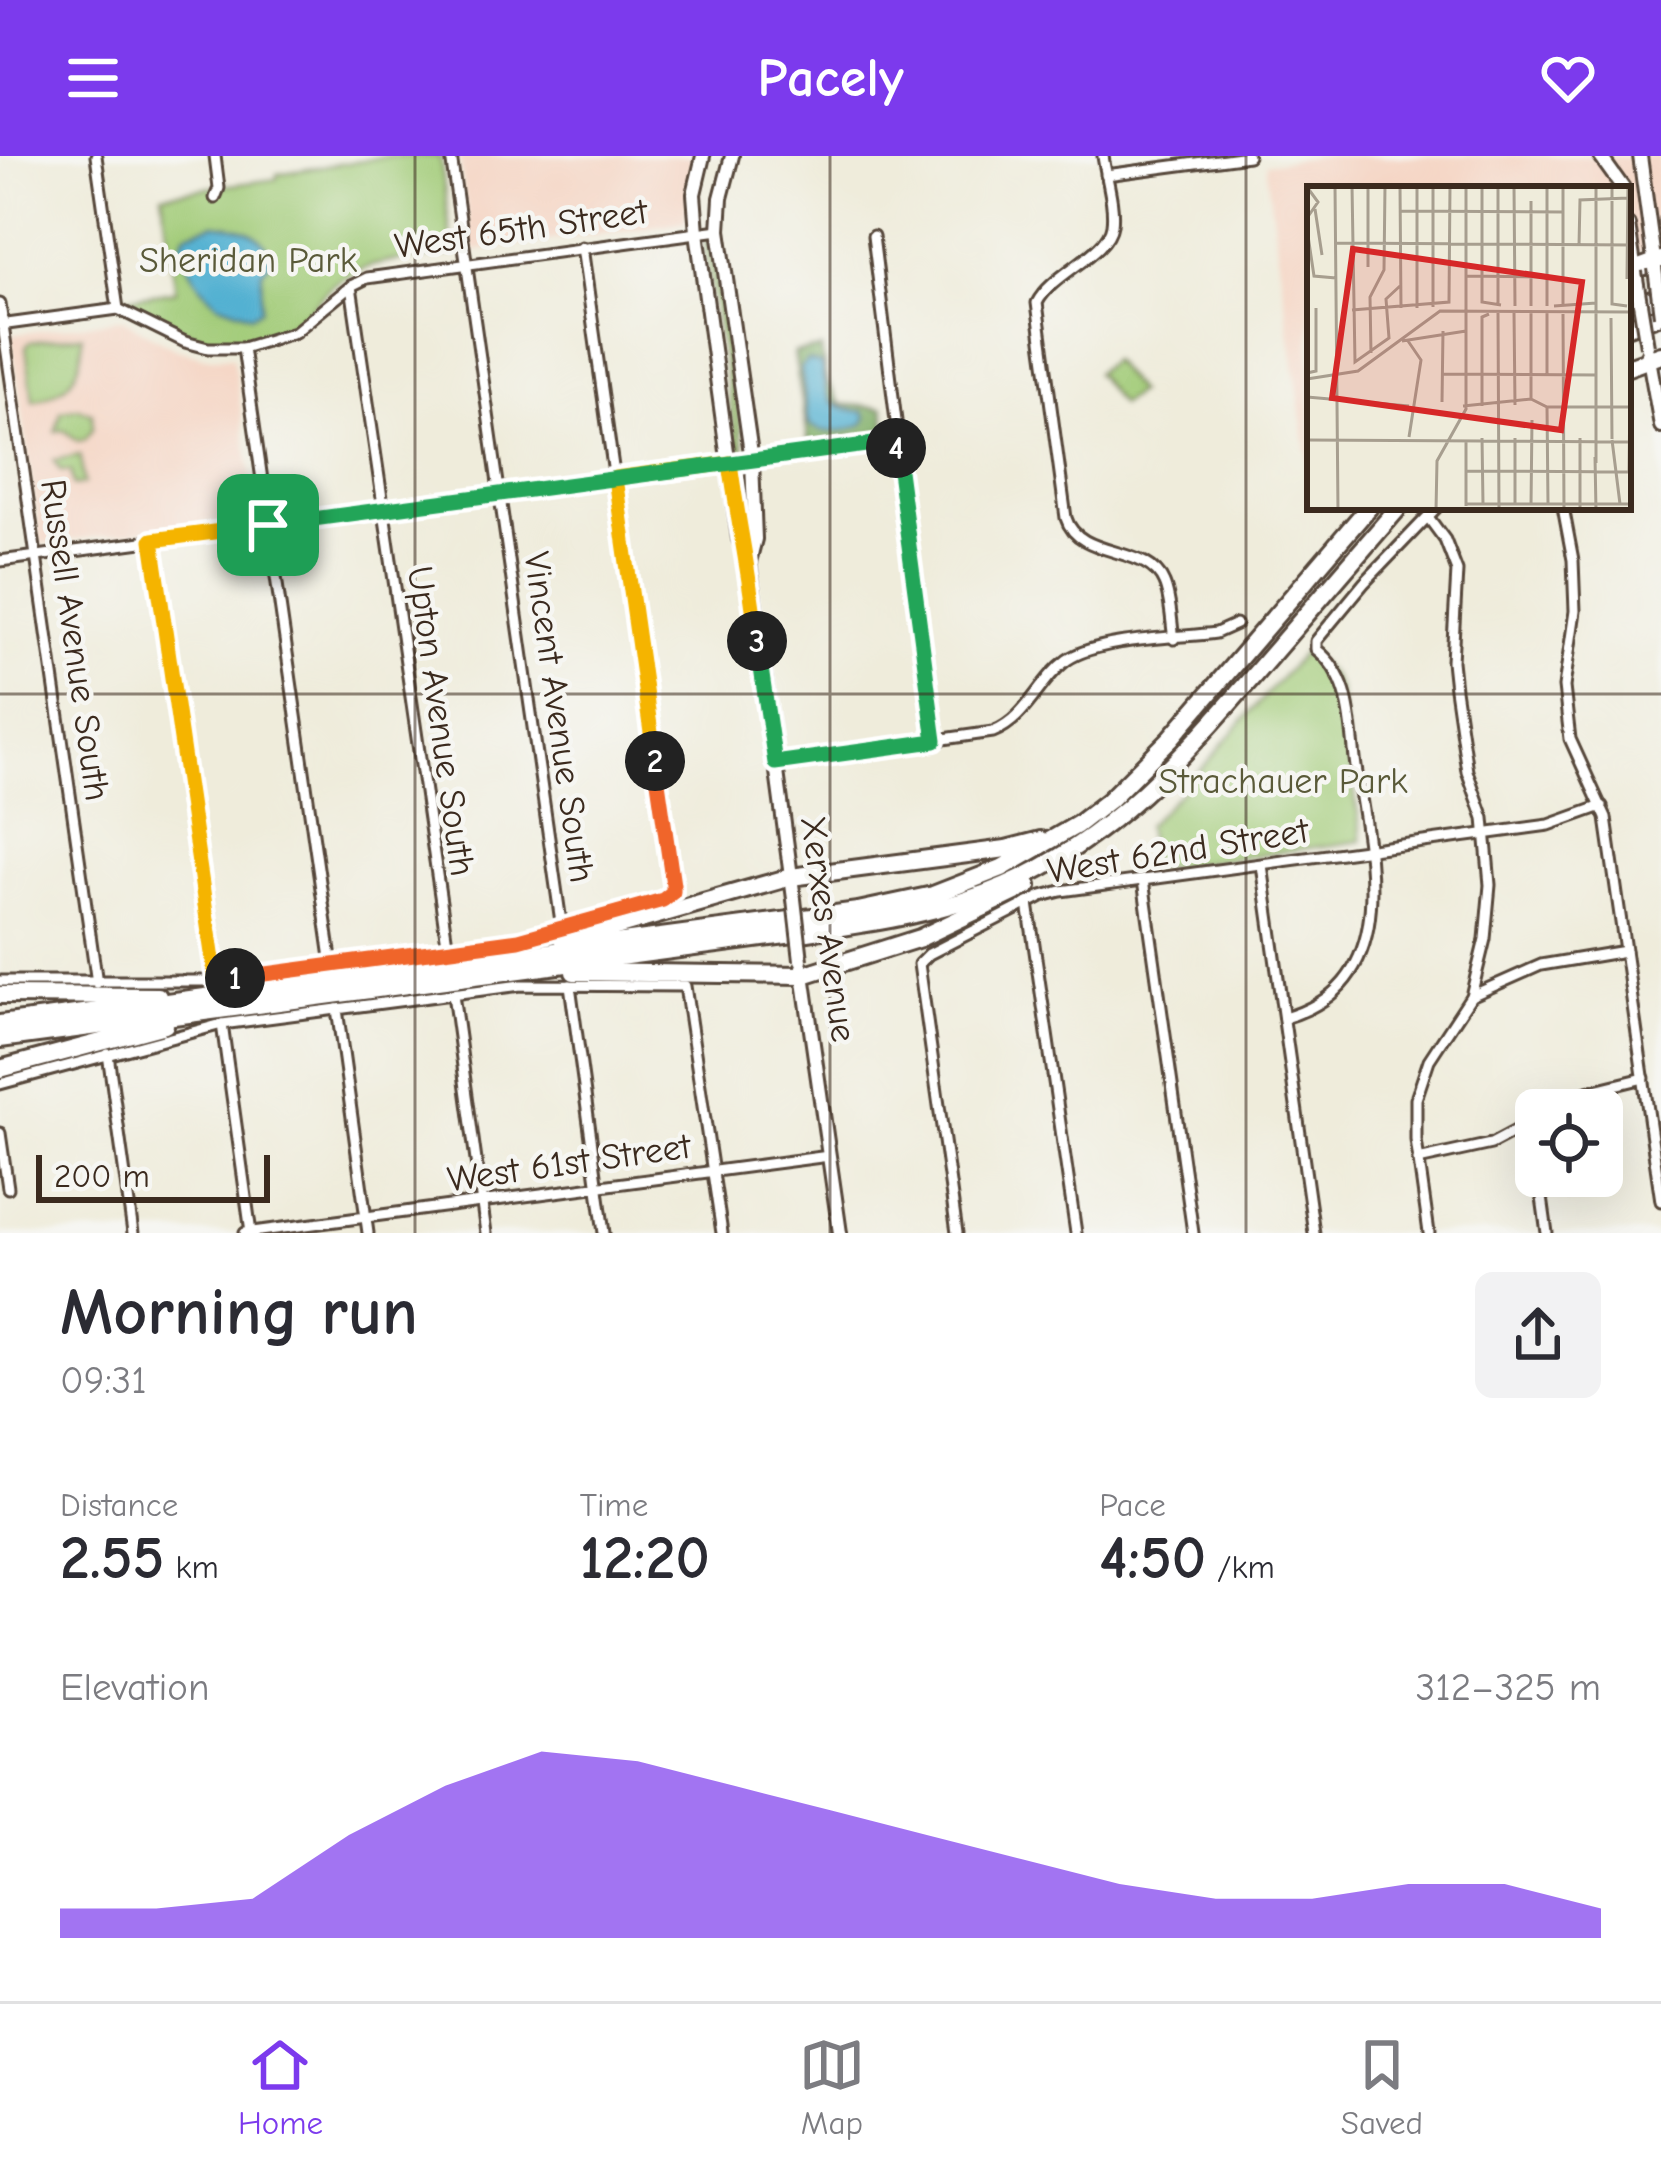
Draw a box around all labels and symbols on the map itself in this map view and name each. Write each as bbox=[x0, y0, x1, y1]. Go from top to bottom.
inset map bbox=[1307, 186, 1631, 510]
street label: West 65th Street bbox=[392, 191, 652, 267]
park label: Sheridan Park bbox=[139, 240, 358, 281]
pin: 4 bbox=[866, 418, 926, 478]
pin bbox=[217, 474, 319, 576]
street label: Russell Avenue South bbox=[32, 477, 118, 803]
street label: Vincent Avenue South bbox=[515, 549, 603, 885]
street label: Upton Avenue South bbox=[399, 563, 483, 879]
pin: 3 bbox=[727, 611, 787, 671]
pin: 2 bbox=[625, 731, 685, 791]
park label: Strachauer Park bbox=[1158, 761, 1408, 802]
street label: West 62nd Street bbox=[1045, 810, 1313, 892]
street label: Xerxes Avenue bbox=[792, 813, 864, 1045]
pin: 1 bbox=[205, 948, 265, 1008]
street label: West 61st Street bbox=[445, 1125, 695, 1200]
scale bar bbox=[36, 1149, 270, 1202]

